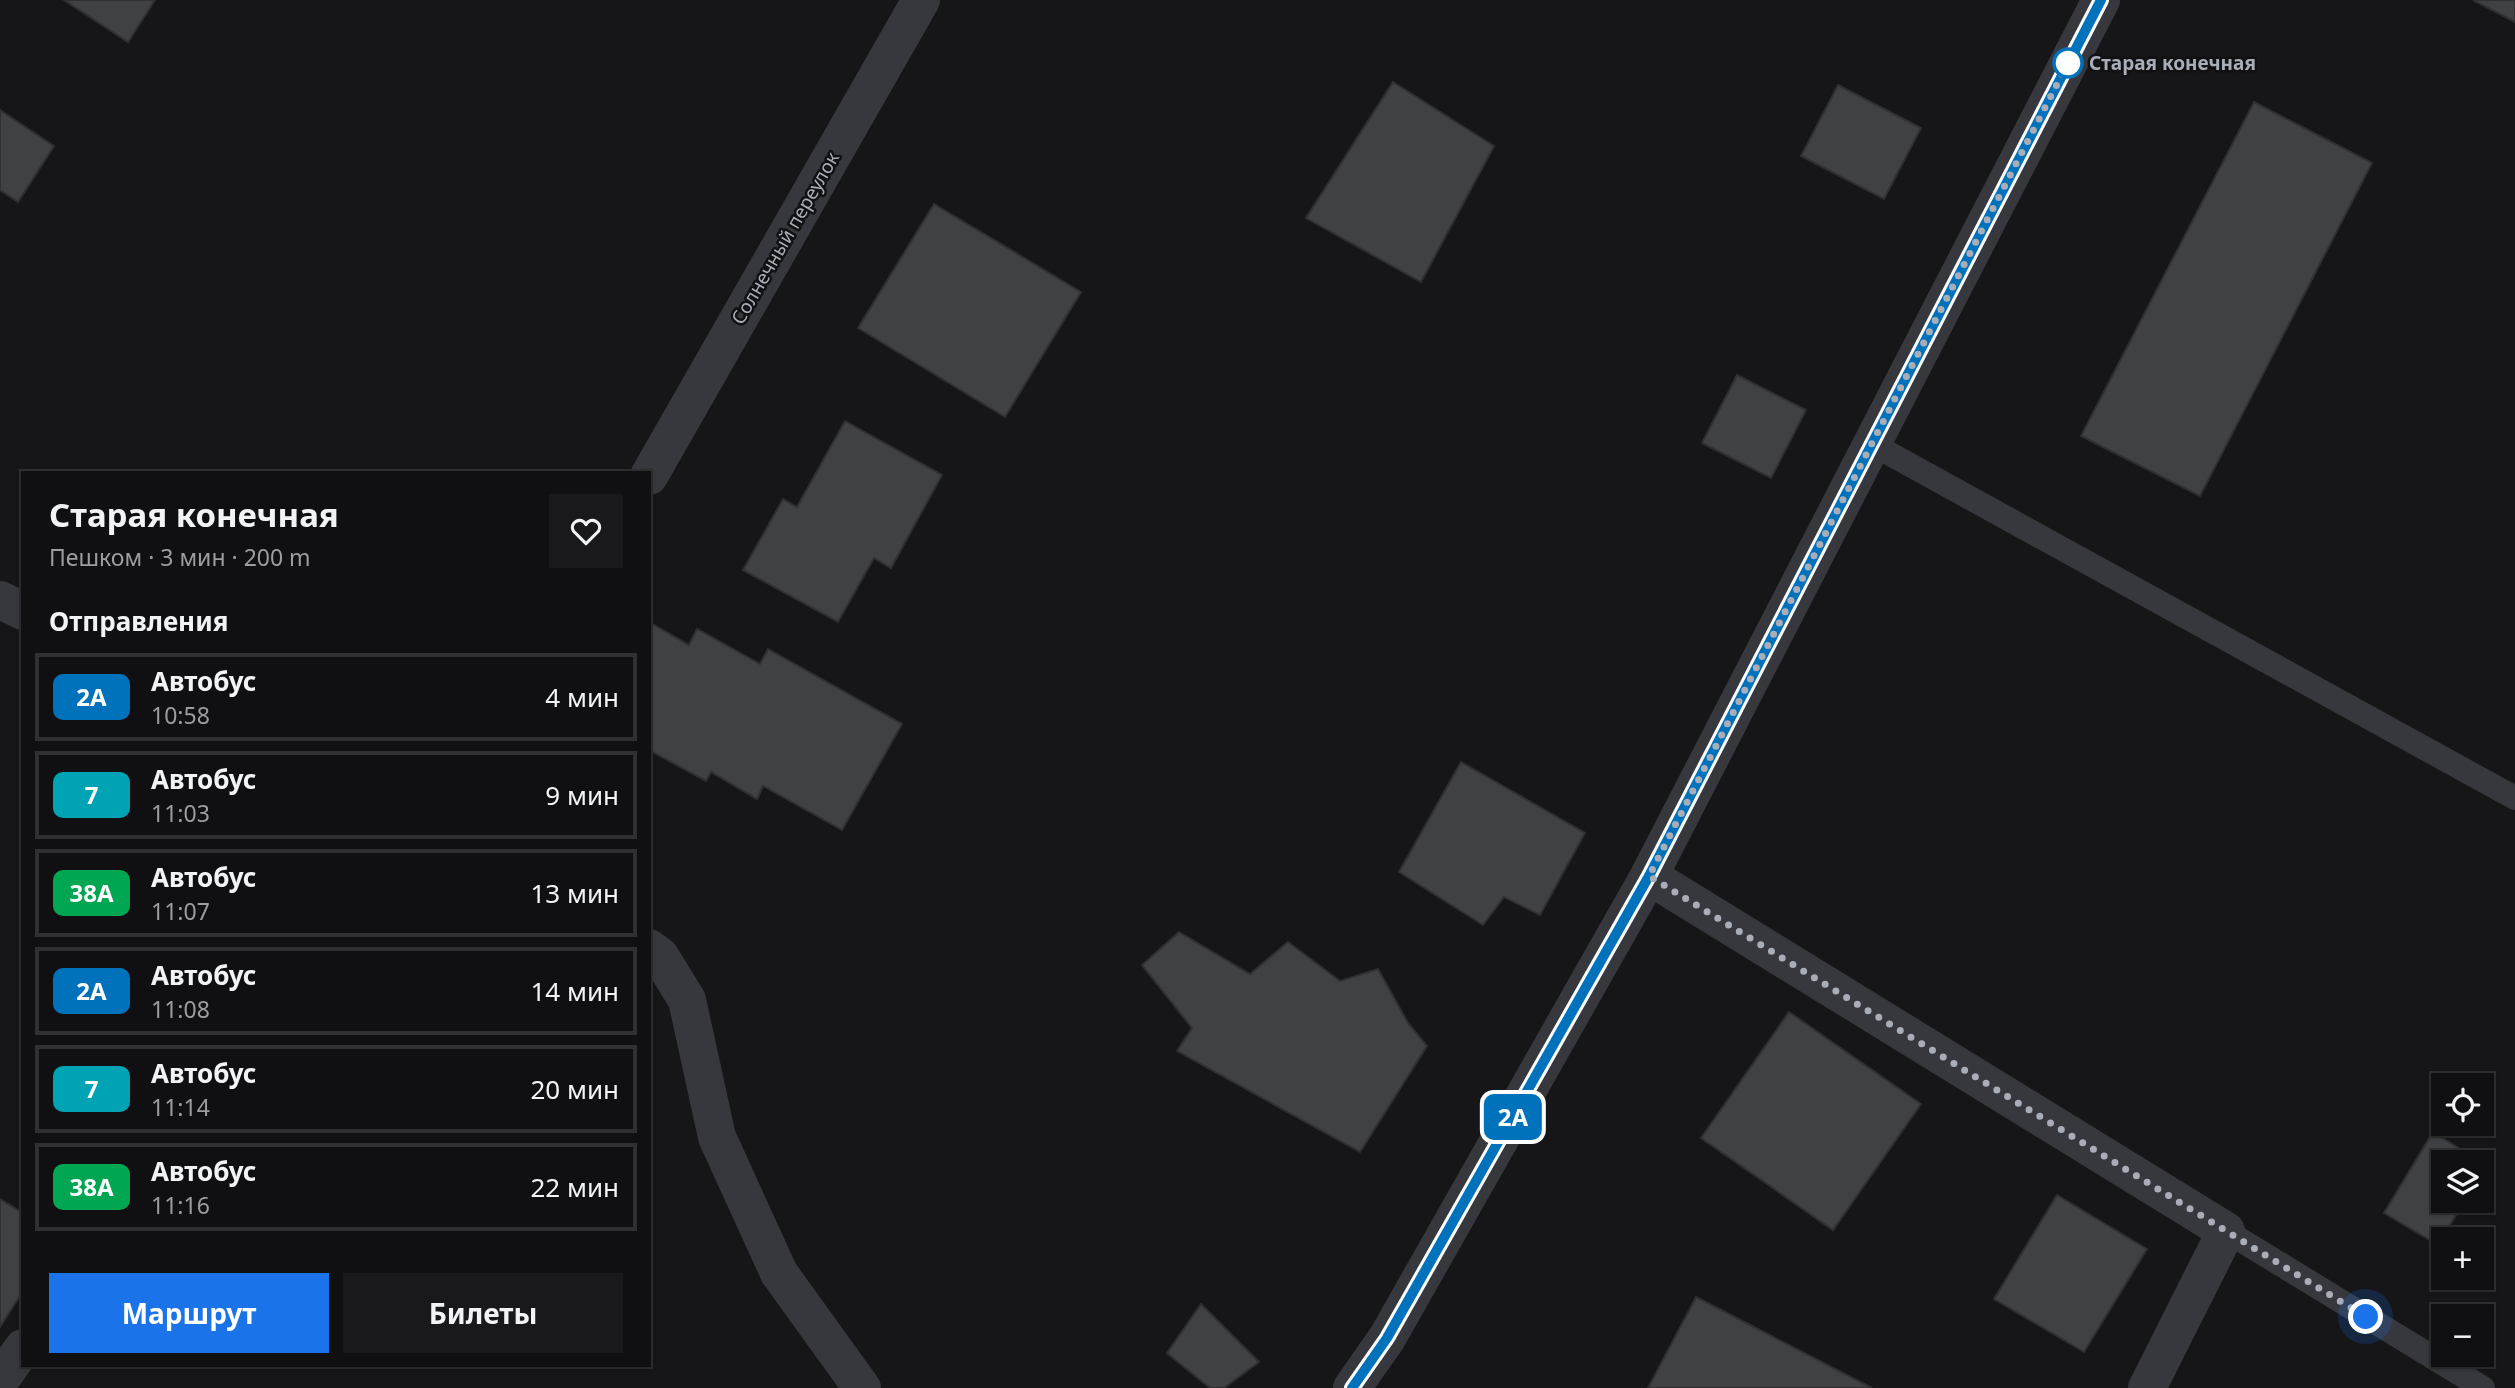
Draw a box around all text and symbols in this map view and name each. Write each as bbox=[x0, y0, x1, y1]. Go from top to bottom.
marker: Старая конечная bbox=[2053, 48, 2083, 78]
place label: Старая конечная bbox=[2089, 50, 2256, 76]
street label: Солнечный переулок bbox=[725, 147, 845, 329]
text: Старая конечная bbox=[49, 492, 339, 537]
button: heart bbox=[549, 494, 623, 568]
text: Пешком · 3 мин · 200 m bbox=[49, 541, 311, 573]
text: Отправления bbox=[49, 603, 228, 639]
text: Автобус bbox=[151, 663, 256, 699]
text: 4 мин bbox=[545, 679, 619, 715]
text: 2А bbox=[76, 680, 107, 713]
text: 10:58 bbox=[151, 699, 210, 731]
text: Автобус bbox=[151, 761, 256, 797]
text: 9 мин bbox=[545, 777, 619, 813]
text: 7 bbox=[85, 778, 98, 811]
text: 11:03 bbox=[151, 797, 210, 829]
text: Автобус bbox=[151, 859, 256, 895]
text: 13 мин bbox=[530, 875, 619, 911]
text: 38А bbox=[69, 876, 114, 909]
text: 11:07 bbox=[151, 895, 210, 927]
text: Автобус bbox=[151, 957, 256, 993]
text: 14 мин bbox=[530, 973, 619, 1009]
text: 2А bbox=[76, 974, 107, 1007]
text: 11:08 bbox=[151, 993, 210, 1025]
text: Автобус bbox=[151, 1055, 256, 1091]
text: 20 мин bbox=[530, 1071, 619, 1107]
text: 7 bbox=[85, 1072, 98, 1105]
map controls bbox=[2431, 1073, 2494, 1367]
button: locate bbox=[2431, 1073, 2494, 1136]
text: 11:14 bbox=[151, 1091, 210, 1123]
line badge: 2А bbox=[1482, 1094, 1544, 1140]
text: 2А bbox=[1498, 1100, 1528, 1133]
button: layers bbox=[2431, 1150, 2494, 1213]
text: Автобус bbox=[151, 1153, 256, 1189]
text: 22 мин bbox=[530, 1169, 619, 1205]
text: 38А bbox=[69, 1170, 114, 1203]
text: 11:16 bbox=[151, 1189, 210, 1221]
button: + bbox=[2431, 1227, 2494, 1290]
button: Маршрут bbox=[49, 1273, 329, 1353]
button: Билеты bbox=[343, 1273, 623, 1353]
your location bbox=[2348, 1299, 2383, 1334]
button: − bbox=[2431, 1304, 2494, 1367]

